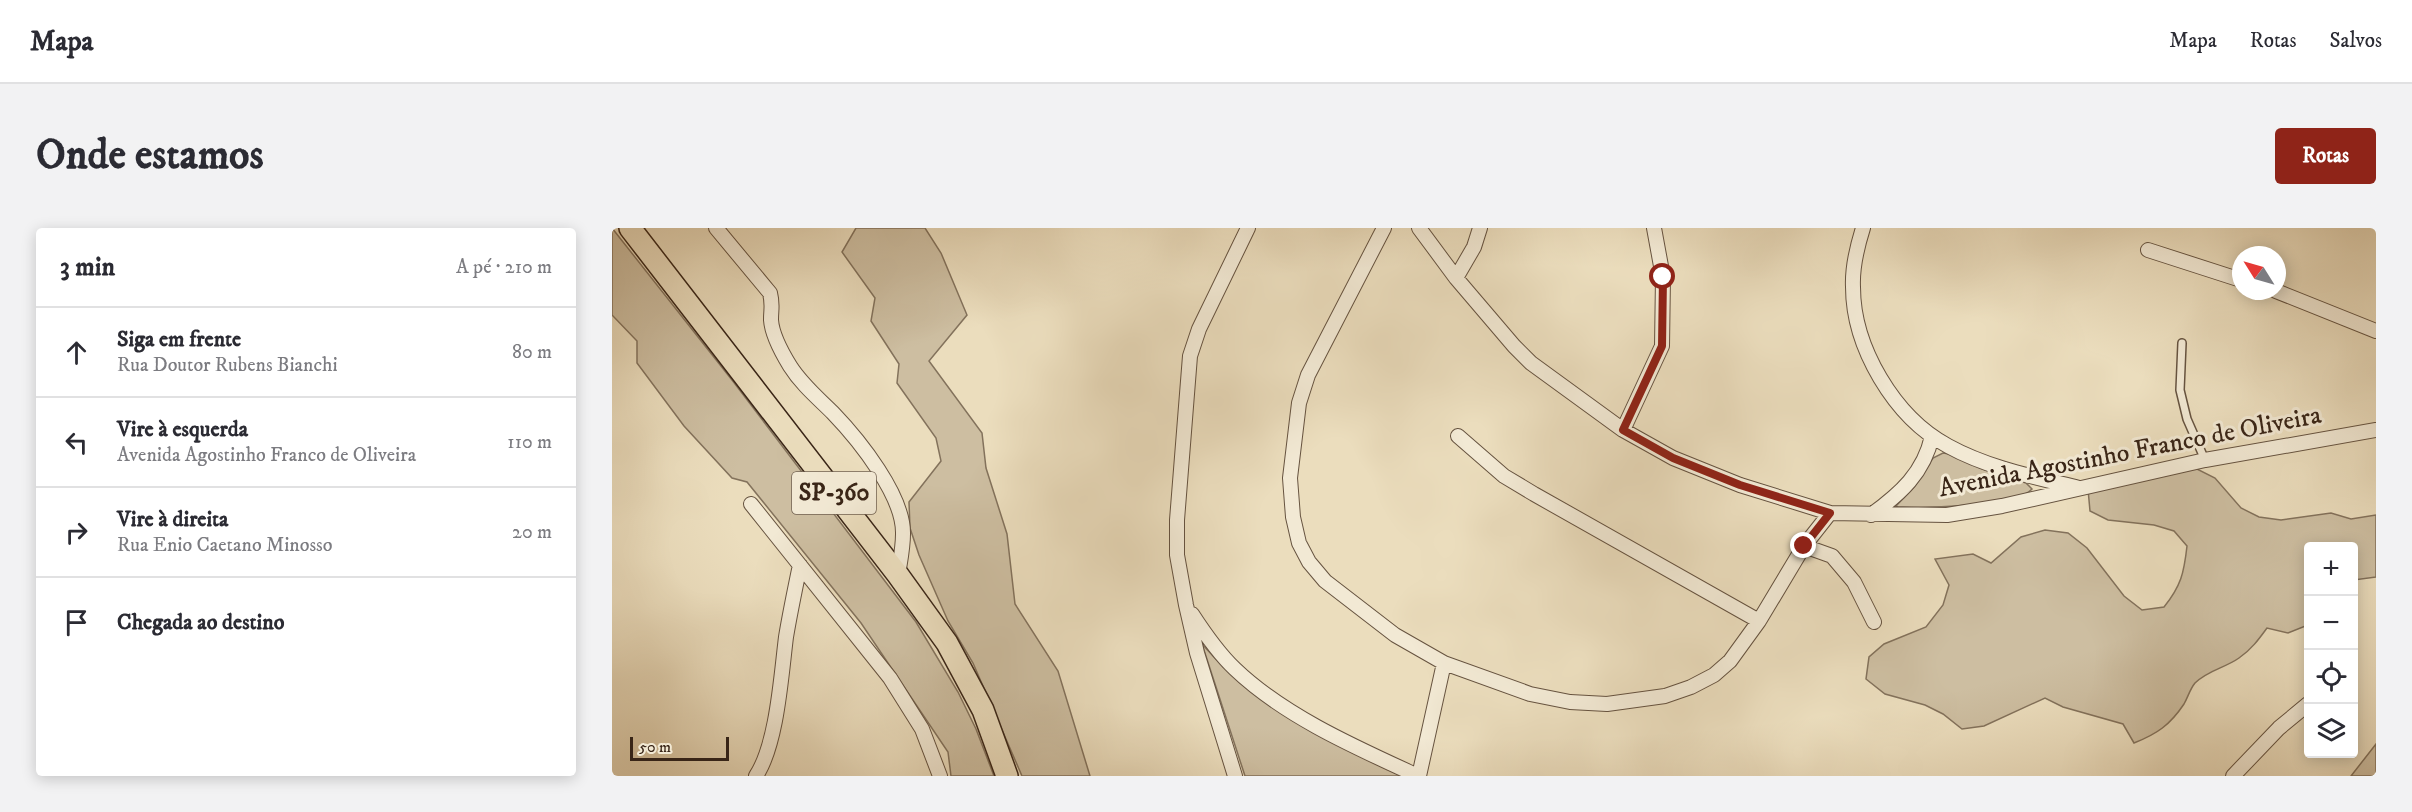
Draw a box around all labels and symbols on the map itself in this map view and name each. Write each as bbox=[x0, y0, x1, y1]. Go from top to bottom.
north arrow bbox=[2232, 246, 2286, 300]
route start bbox=[1649, 263, 1675, 289]
street label: Avenida Agostinho Franco de Oliveira bbox=[1936, 399, 2324, 505]
road number: SP-360 bbox=[792, 472, 876, 514]
route end bbox=[1790, 532, 1816, 558]
scale bar bbox=[630, 734, 729, 762]

